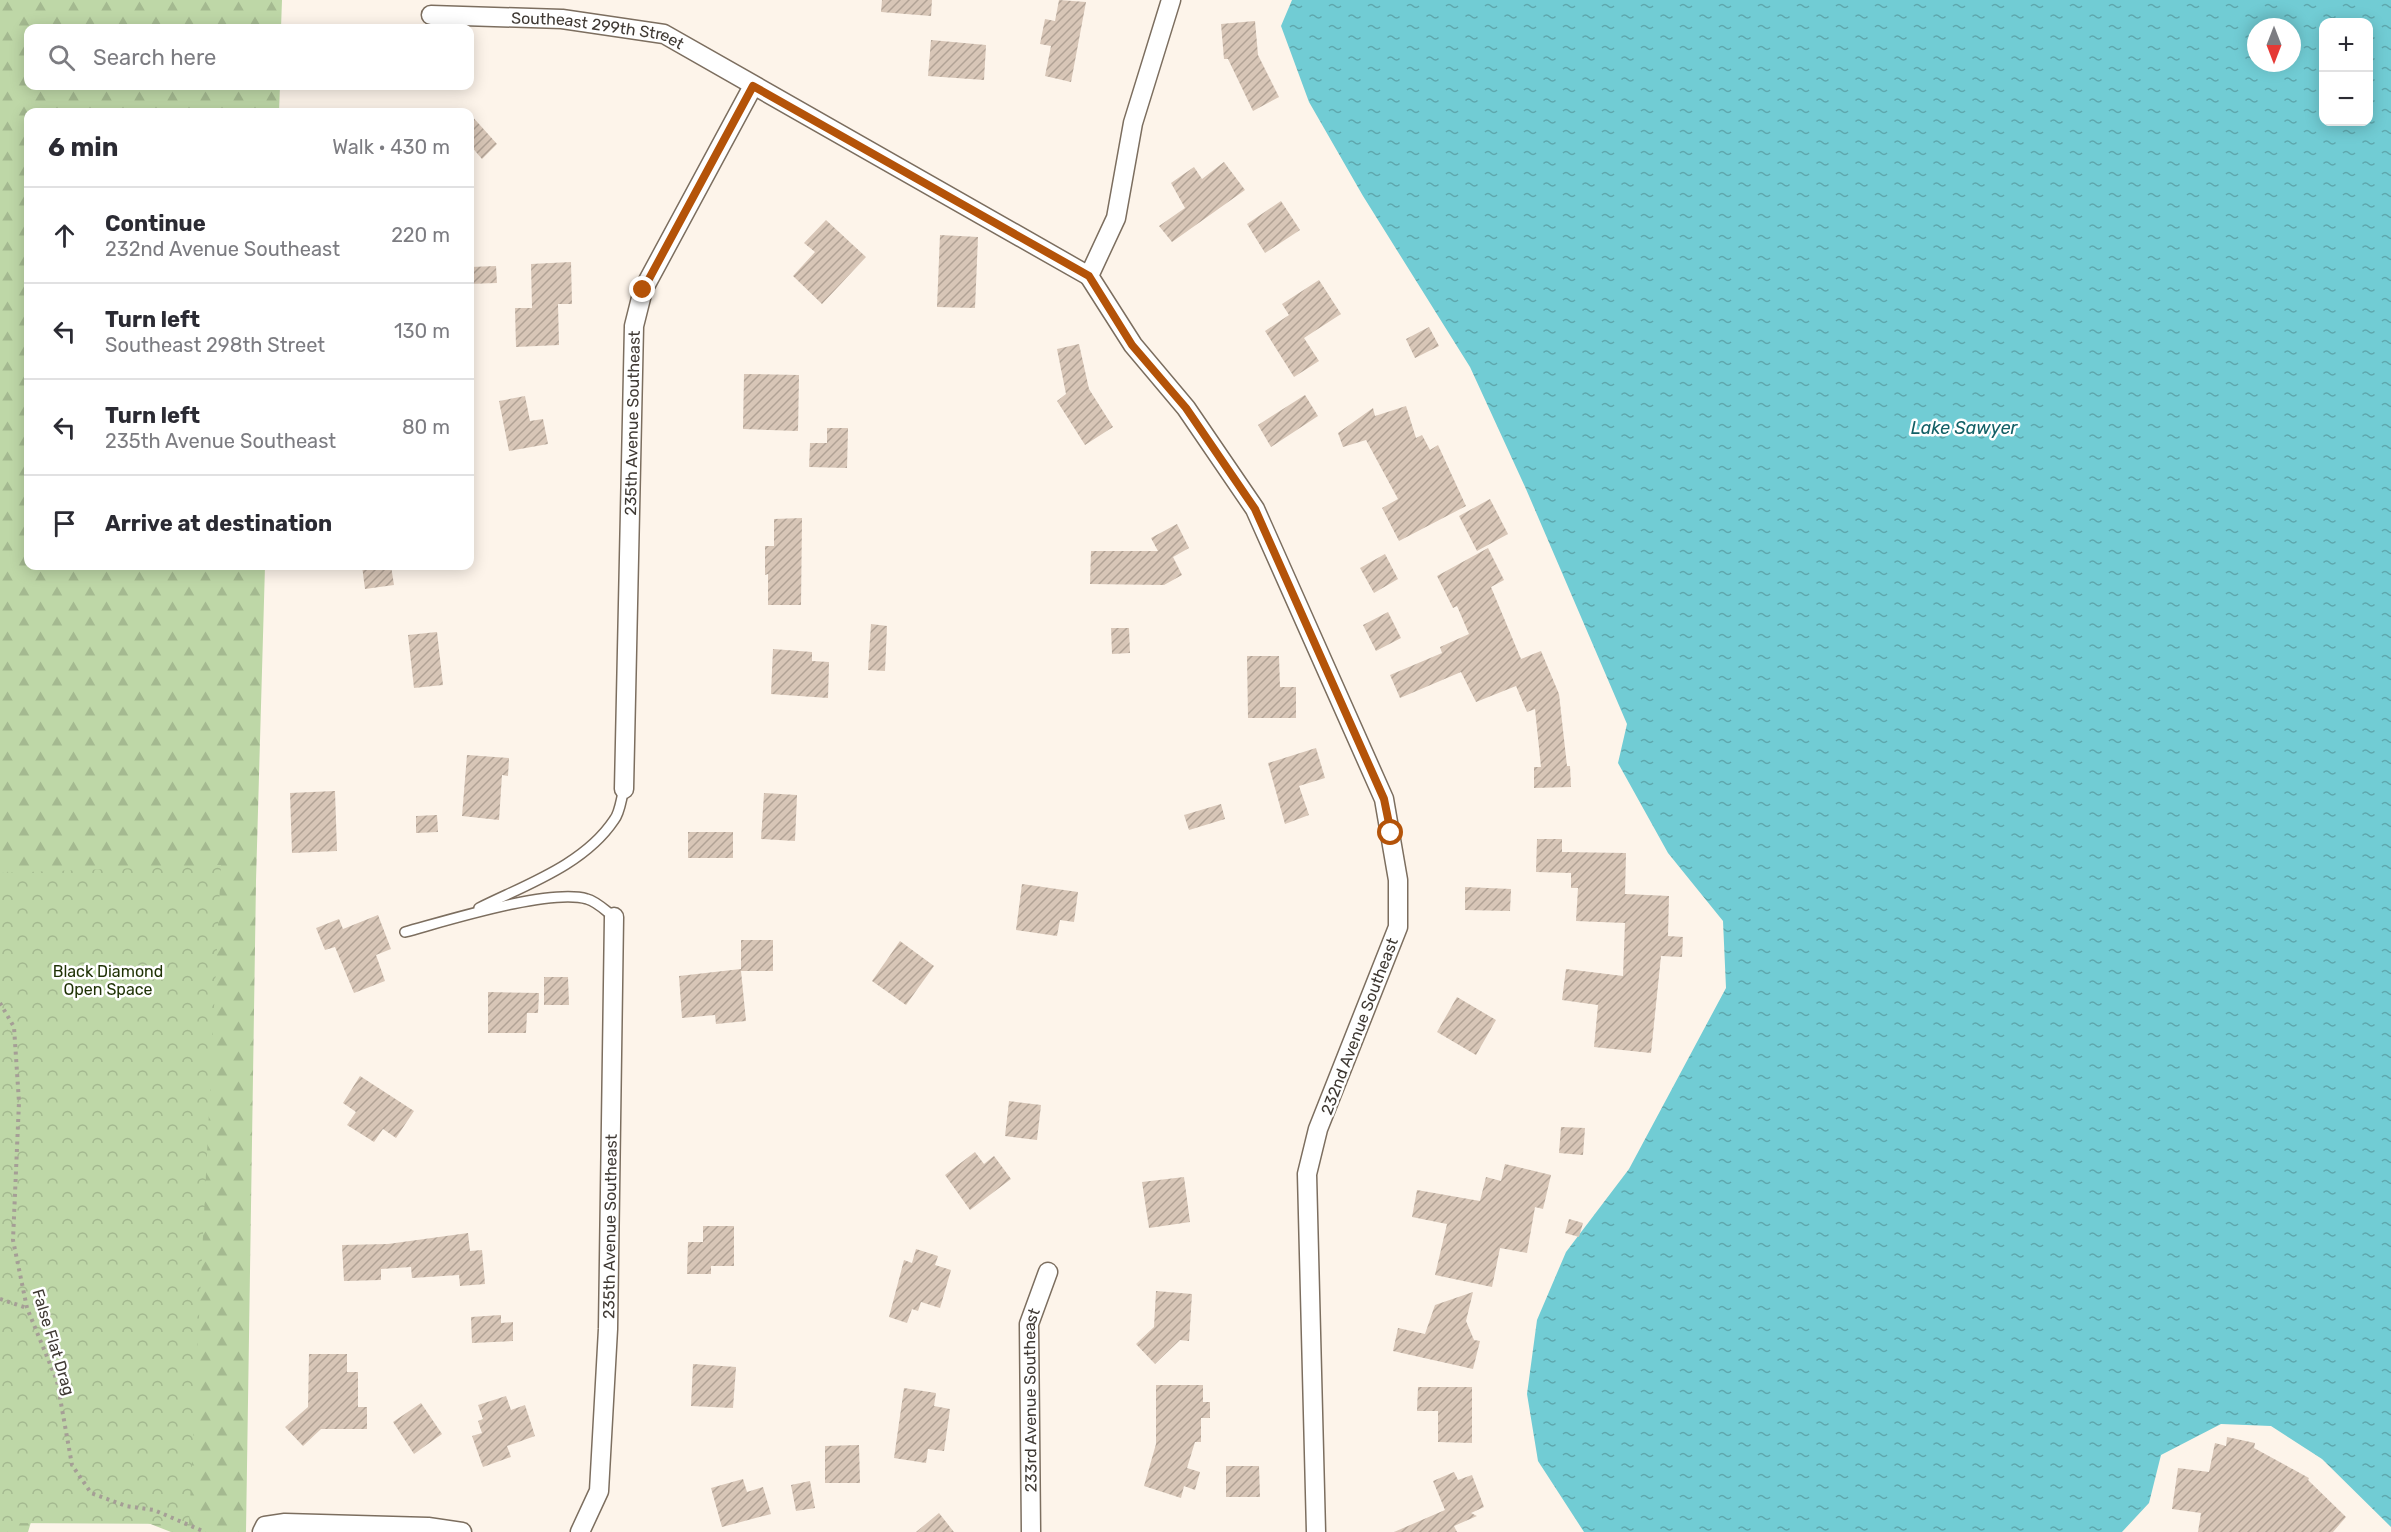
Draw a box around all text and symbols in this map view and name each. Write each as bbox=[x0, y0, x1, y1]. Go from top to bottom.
street label: Southeast 299th Street bbox=[511, 8, 687, 53]
north arrow bbox=[2247, 18, 2301, 72]
map controls bbox=[2319, 18, 2373, 126]
button: + bbox=[2319, 18, 2373, 72]
search box bbox=[24, 24, 474, 90]
icon: search bbox=[45, 41, 78, 74]
text: Search here bbox=[93, 44, 216, 71]
button: − bbox=[2319, 72, 2373, 126]
text: 6 min bbox=[48, 132, 118, 163]
text: Walk · 430 m bbox=[332, 135, 450, 159]
text: Continue bbox=[105, 210, 206, 237]
icon: ahead bbox=[48, 219, 81, 252]
text: 220 m bbox=[391, 223, 450, 247]
text: 232nd Avenue Southeast bbox=[105, 237, 340, 261]
route end bbox=[629, 276, 655, 302]
text: Turn left bbox=[105, 306, 200, 333]
icon: left bbox=[48, 315, 81, 348]
text: 130 m bbox=[394, 319, 450, 343]
street label: 235th Avenue Southeast bbox=[621, 330, 644, 516]
text: Southeast 298th Street bbox=[105, 333, 325, 357]
text: Turn left bbox=[105, 402, 200, 429]
icon: left bbox=[48, 411, 81, 444]
text: 80 m bbox=[402, 415, 450, 439]
water label: Lake Sawyer bbox=[1911, 417, 2018, 439]
text: 235th Avenue Southeast bbox=[105, 429, 336, 453]
icon: arrive bbox=[48, 507, 81, 540]
text: Arrive at destination bbox=[105, 510, 332, 537]
route start bbox=[1377, 819, 1403, 845]
street label: 232nd Avenue Southeast bbox=[1317, 935, 1402, 1117]
park label: Black Diamond Open Space bbox=[53, 962, 163, 999]
street label: 235th Avenue Southeast bbox=[599, 1134, 621, 1319]
street label: False Flat Drag bbox=[28, 1287, 79, 1398]
street label: 233rd Avenue Southeast bbox=[1020, 1306, 1044, 1492]

